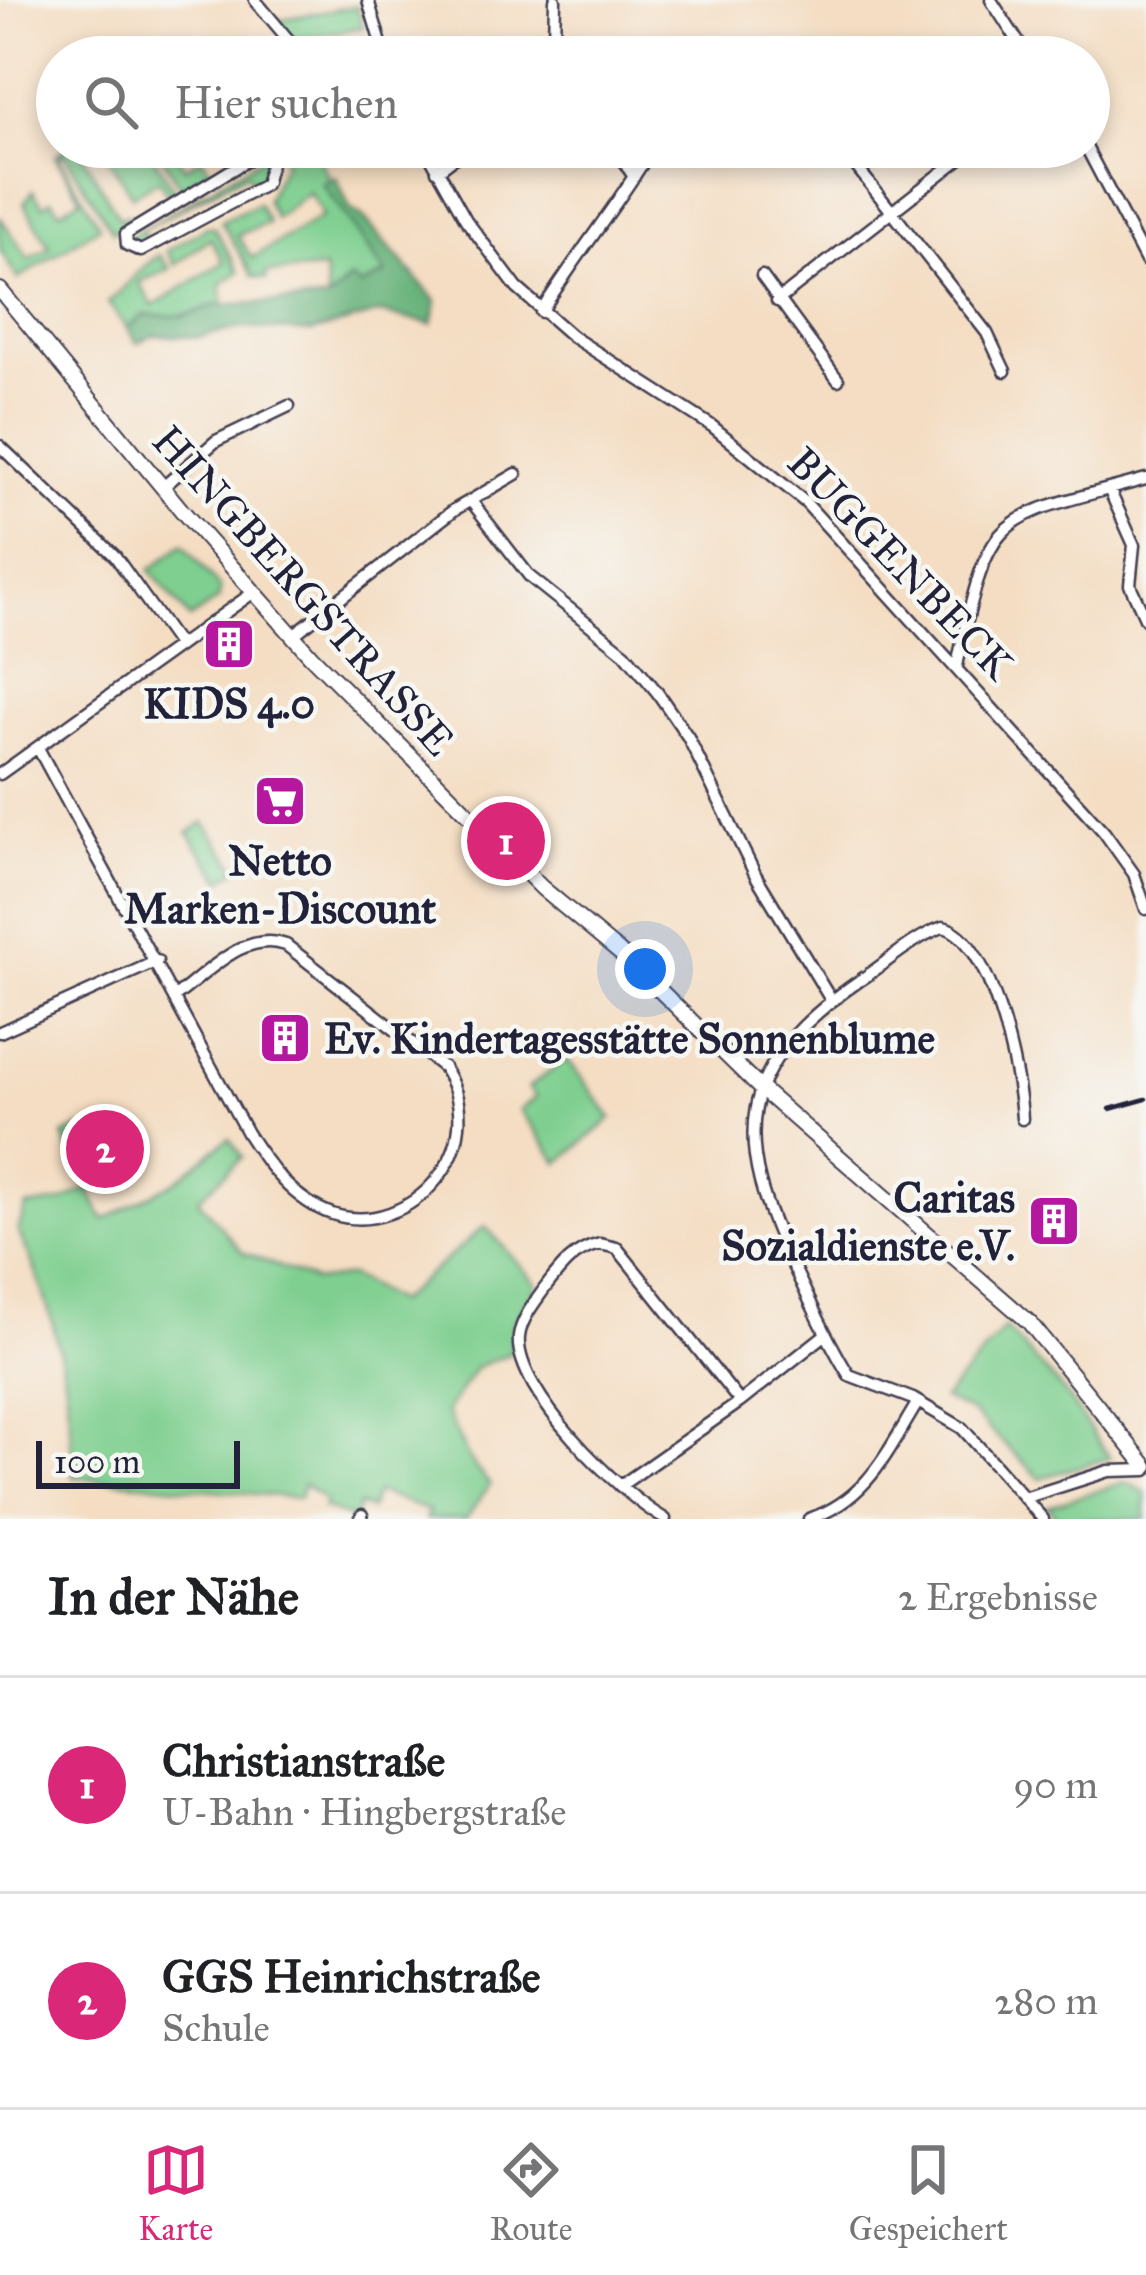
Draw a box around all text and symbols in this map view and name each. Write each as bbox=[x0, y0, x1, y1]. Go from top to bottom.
search box bbox=[36, 36, 1110, 168]
icon: search bbox=[78, 69, 144, 135]
text: Hier suchen bbox=[174, 75, 398, 130]
street label: HINGBERGSTRASSE bbox=[141, 415, 465, 766]
street label: BUGGENBECK bbox=[776, 437, 1025, 692]
building icon: KIDS 4.0 bbox=[201, 616, 257, 672]
place label: KIDS 4.0 bbox=[143, 678, 315, 730]
supermarket icon: Netto Marken-Discount bbox=[252, 773, 308, 829]
pin: 1 bbox=[467, 796, 545, 886]
place label: Netto Marken-Discount bbox=[124, 835, 436, 935]
your location bbox=[615, 939, 675, 999]
building icon: Ev. Kindertagesstätte Sonnenblume bbox=[257, 1010, 313, 1066]
place label: Ev. Kindertagesstätte Sonnenblume bbox=[324, 1013, 935, 1065]
pin: 2 bbox=[66, 1104, 144, 1194]
place label: Caritas Sozialdienste e.V. bbox=[721, 1172, 1015, 1272]
building icon: Caritas Sozialdienste e.V. bbox=[1026, 1193, 1082, 1249]
scale bar bbox=[36, 1435, 240, 1488]
text: 100 m bbox=[54, 1442, 140, 1482]
text: In der Nähe bbox=[48, 1566, 299, 1628]
text: 2 Ergebnisse bbox=[898, 1573, 1098, 1621]
text: Christianstraße bbox=[162, 1733, 445, 1788]
text: 1 bbox=[79, 1761, 95, 1809]
text: 90 m bbox=[1013, 1761, 1098, 1809]
text: U-Bahn · Hingbergstraße bbox=[162, 1788, 566, 1836]
text: GGS Heinrichstraße bbox=[162, 1949, 541, 2004]
text: 2 bbox=[77, 1977, 97, 2025]
text: 280 m bbox=[994, 1977, 1098, 2025]
text: Schule bbox=[162, 2004, 270, 2052]
tab: Karte bbox=[138, 2137, 213, 2249]
tab: Route bbox=[490, 2137, 572, 2249]
tab: Gespeichert bbox=[849, 2137, 1008, 2249]

